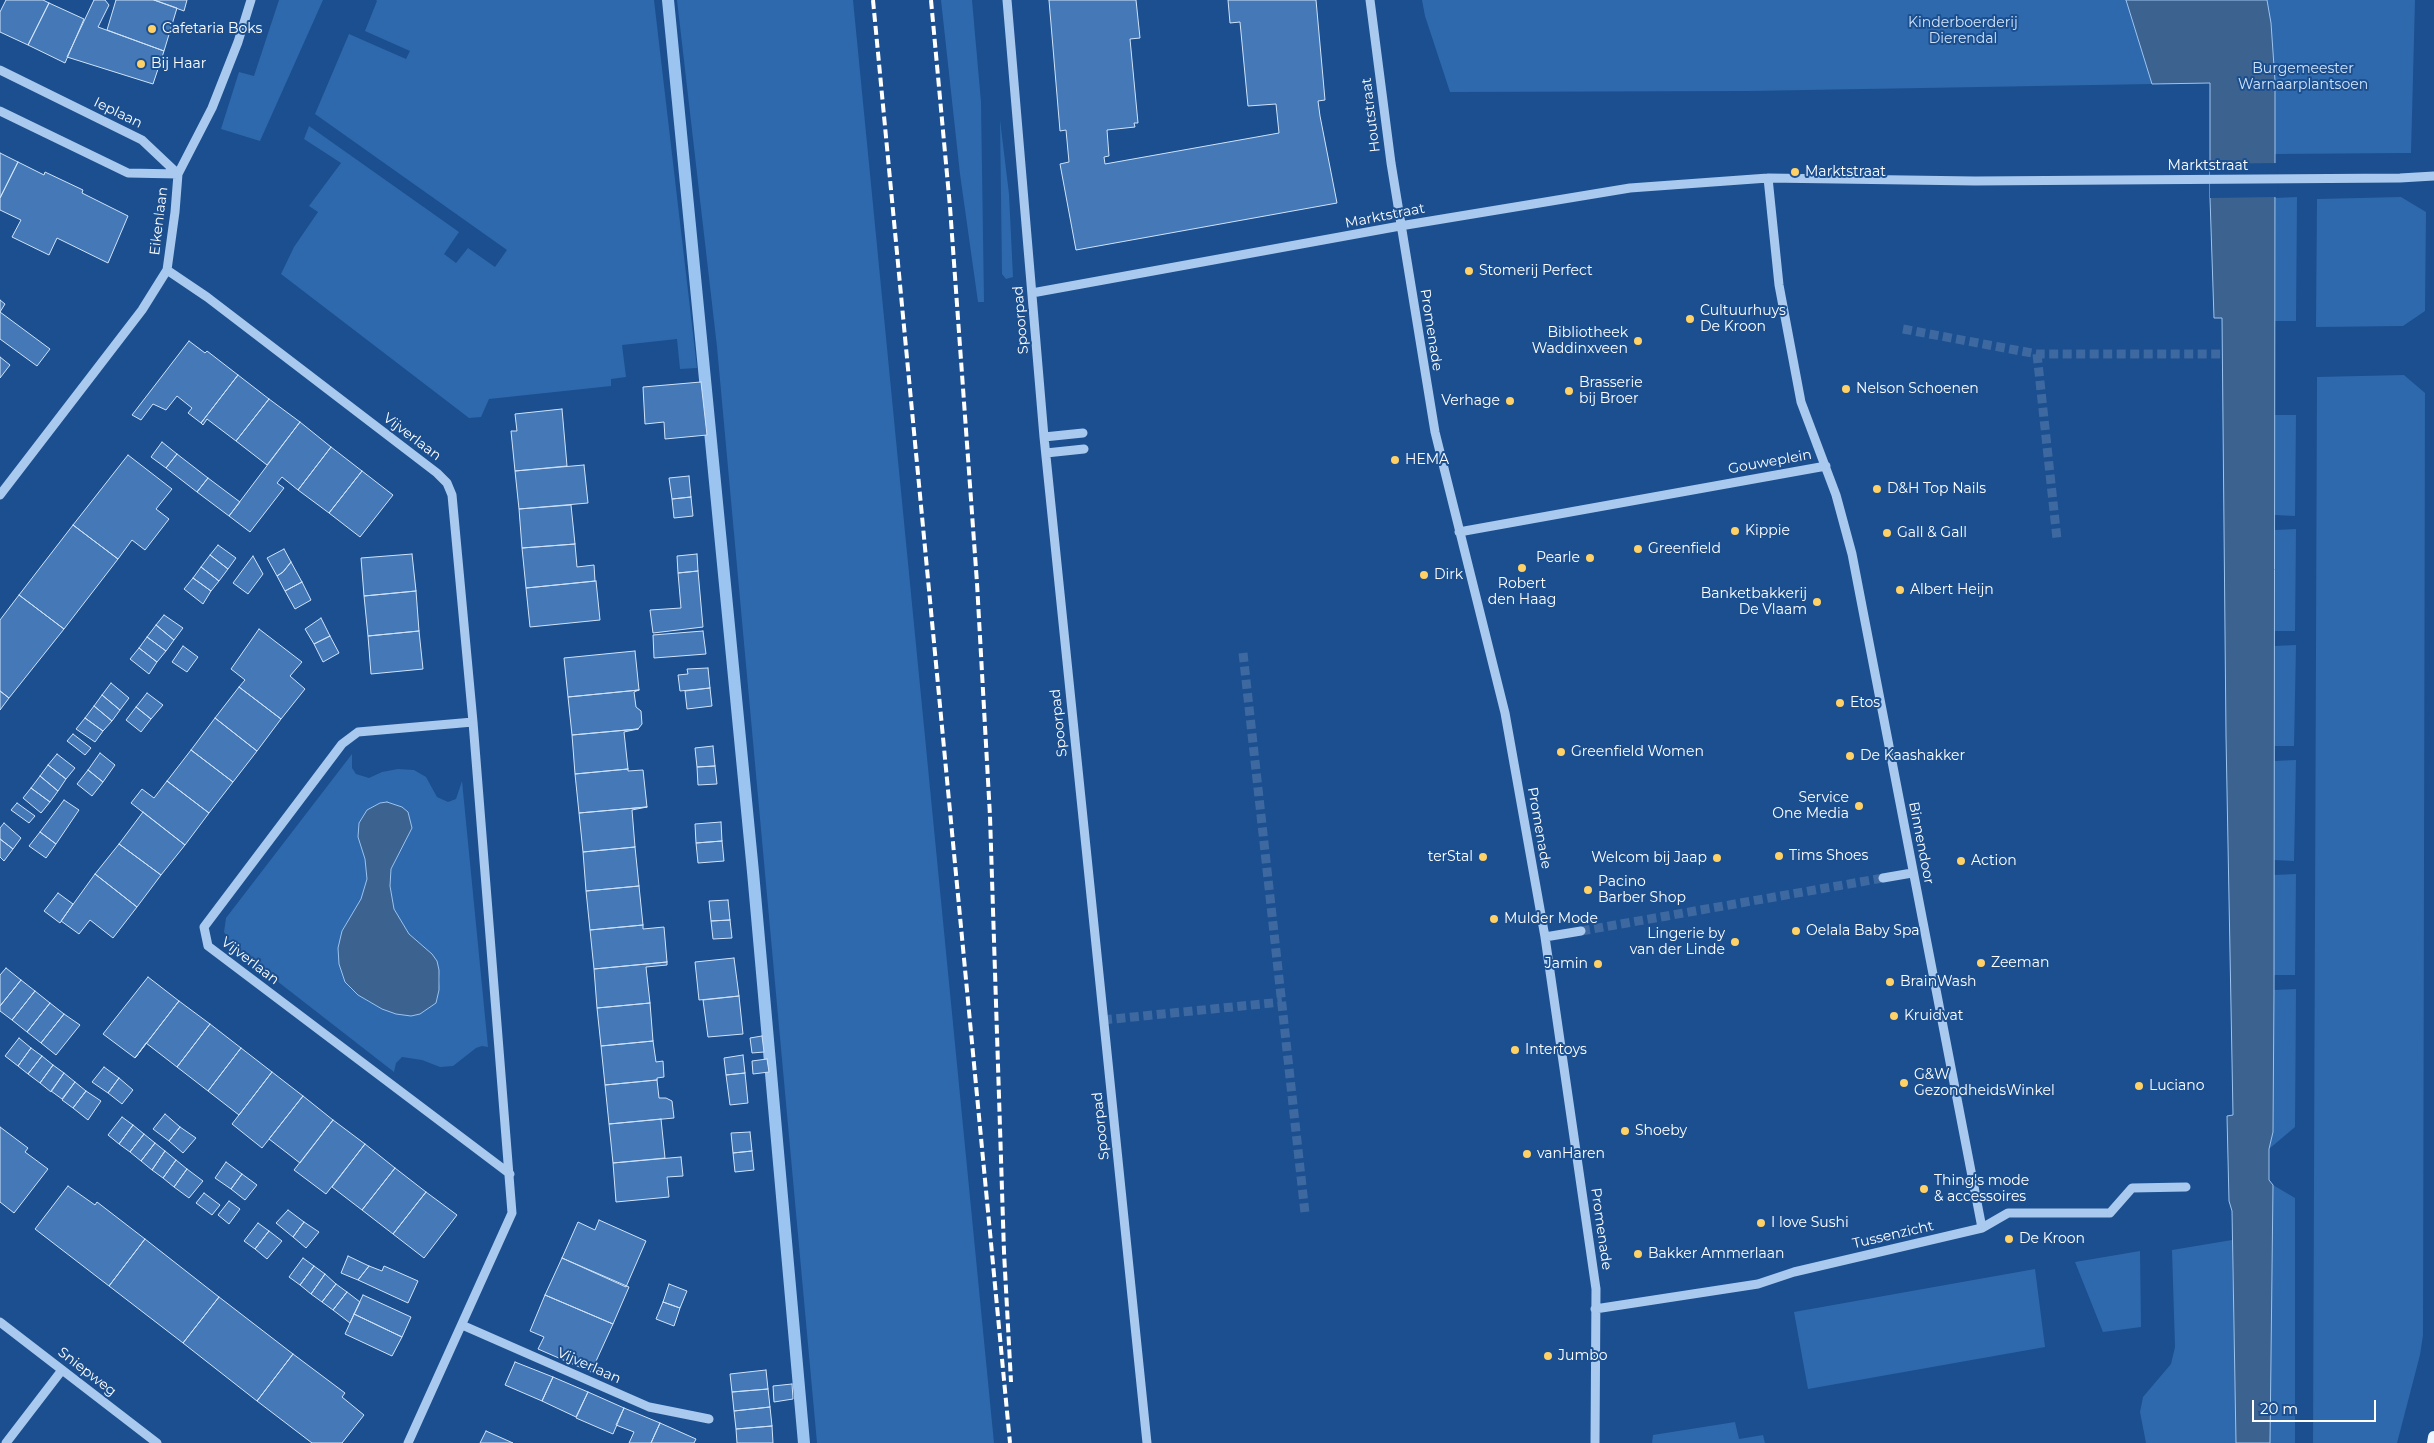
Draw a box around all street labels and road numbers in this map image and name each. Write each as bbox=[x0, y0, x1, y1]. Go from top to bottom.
street label: Houtstraat bbox=[1358, 77, 1384, 153]
street label: Ieplaan bbox=[91, 94, 145, 132]
street label: Marktstraat bbox=[2168, 158, 2248, 174]
street label: Eikenlaan bbox=[146, 186, 172, 256]
street label: Marktstraat bbox=[1344, 200, 1426, 232]
street label: Spoorpad bbox=[1010, 285, 1032, 355]
street label: Promenade bbox=[1416, 288, 1446, 372]
street label: Vijverlaan bbox=[380, 410, 444, 464]
street label: Gouweplein bbox=[1727, 446, 1813, 478]
street label: Spoorpad bbox=[1047, 688, 1071, 758]
street label: Promenade bbox=[1524, 786, 1554, 870]
street label: Binnendoor bbox=[1905, 800, 1937, 886]
street label: Vijverlaan bbox=[218, 934, 282, 988]
street label: Spoorpad bbox=[1089, 1091, 1113, 1161]
street label: Promenade bbox=[1587, 1187, 1615, 1271]
street label: Tussenzicht bbox=[1851, 1218, 1935, 1252]
street label: Sniepweg bbox=[54, 1344, 120, 1400]
street label: Vijverlaan bbox=[554, 1344, 624, 1388]

